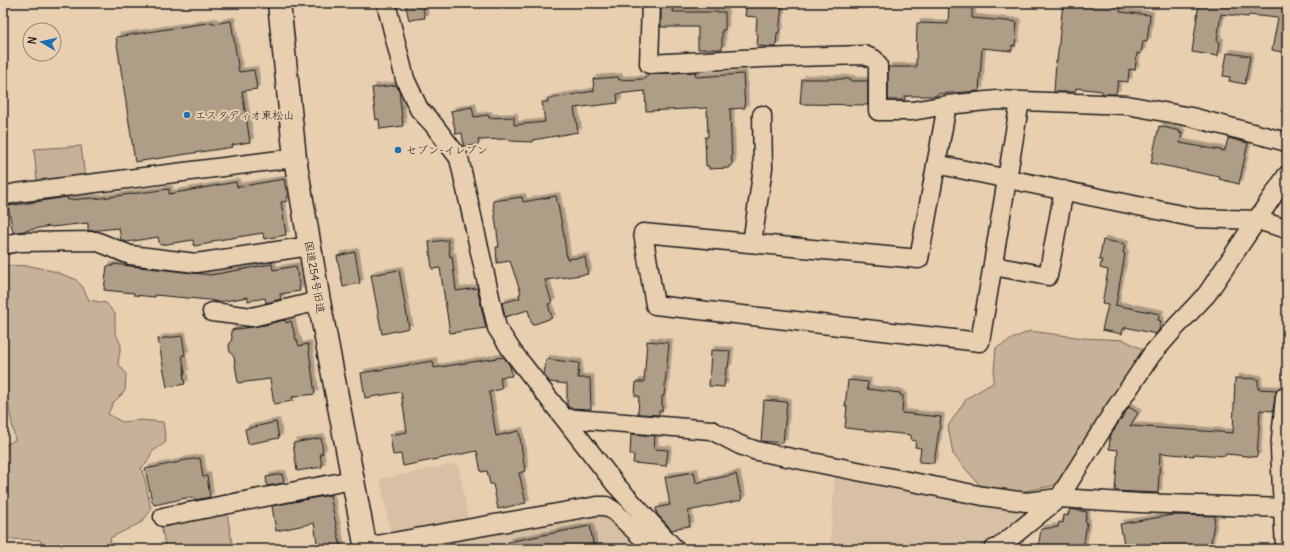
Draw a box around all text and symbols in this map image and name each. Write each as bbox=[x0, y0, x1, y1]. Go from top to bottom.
north arrow bbox=[22, 22, 62, 62]
text: N bbox=[25, 36, 40, 45]
place label: エスタディオ東松山 bbox=[195, 108, 294, 122]
marker: エスタディオ東松山 bbox=[182, 110, 192, 120]
place label: セブン-イレブン bbox=[406, 143, 488, 157]
marker: セブン-イレブン bbox=[393, 145, 403, 155]
street label: 国道254号旧道 bbox=[302, 239, 328, 315]

